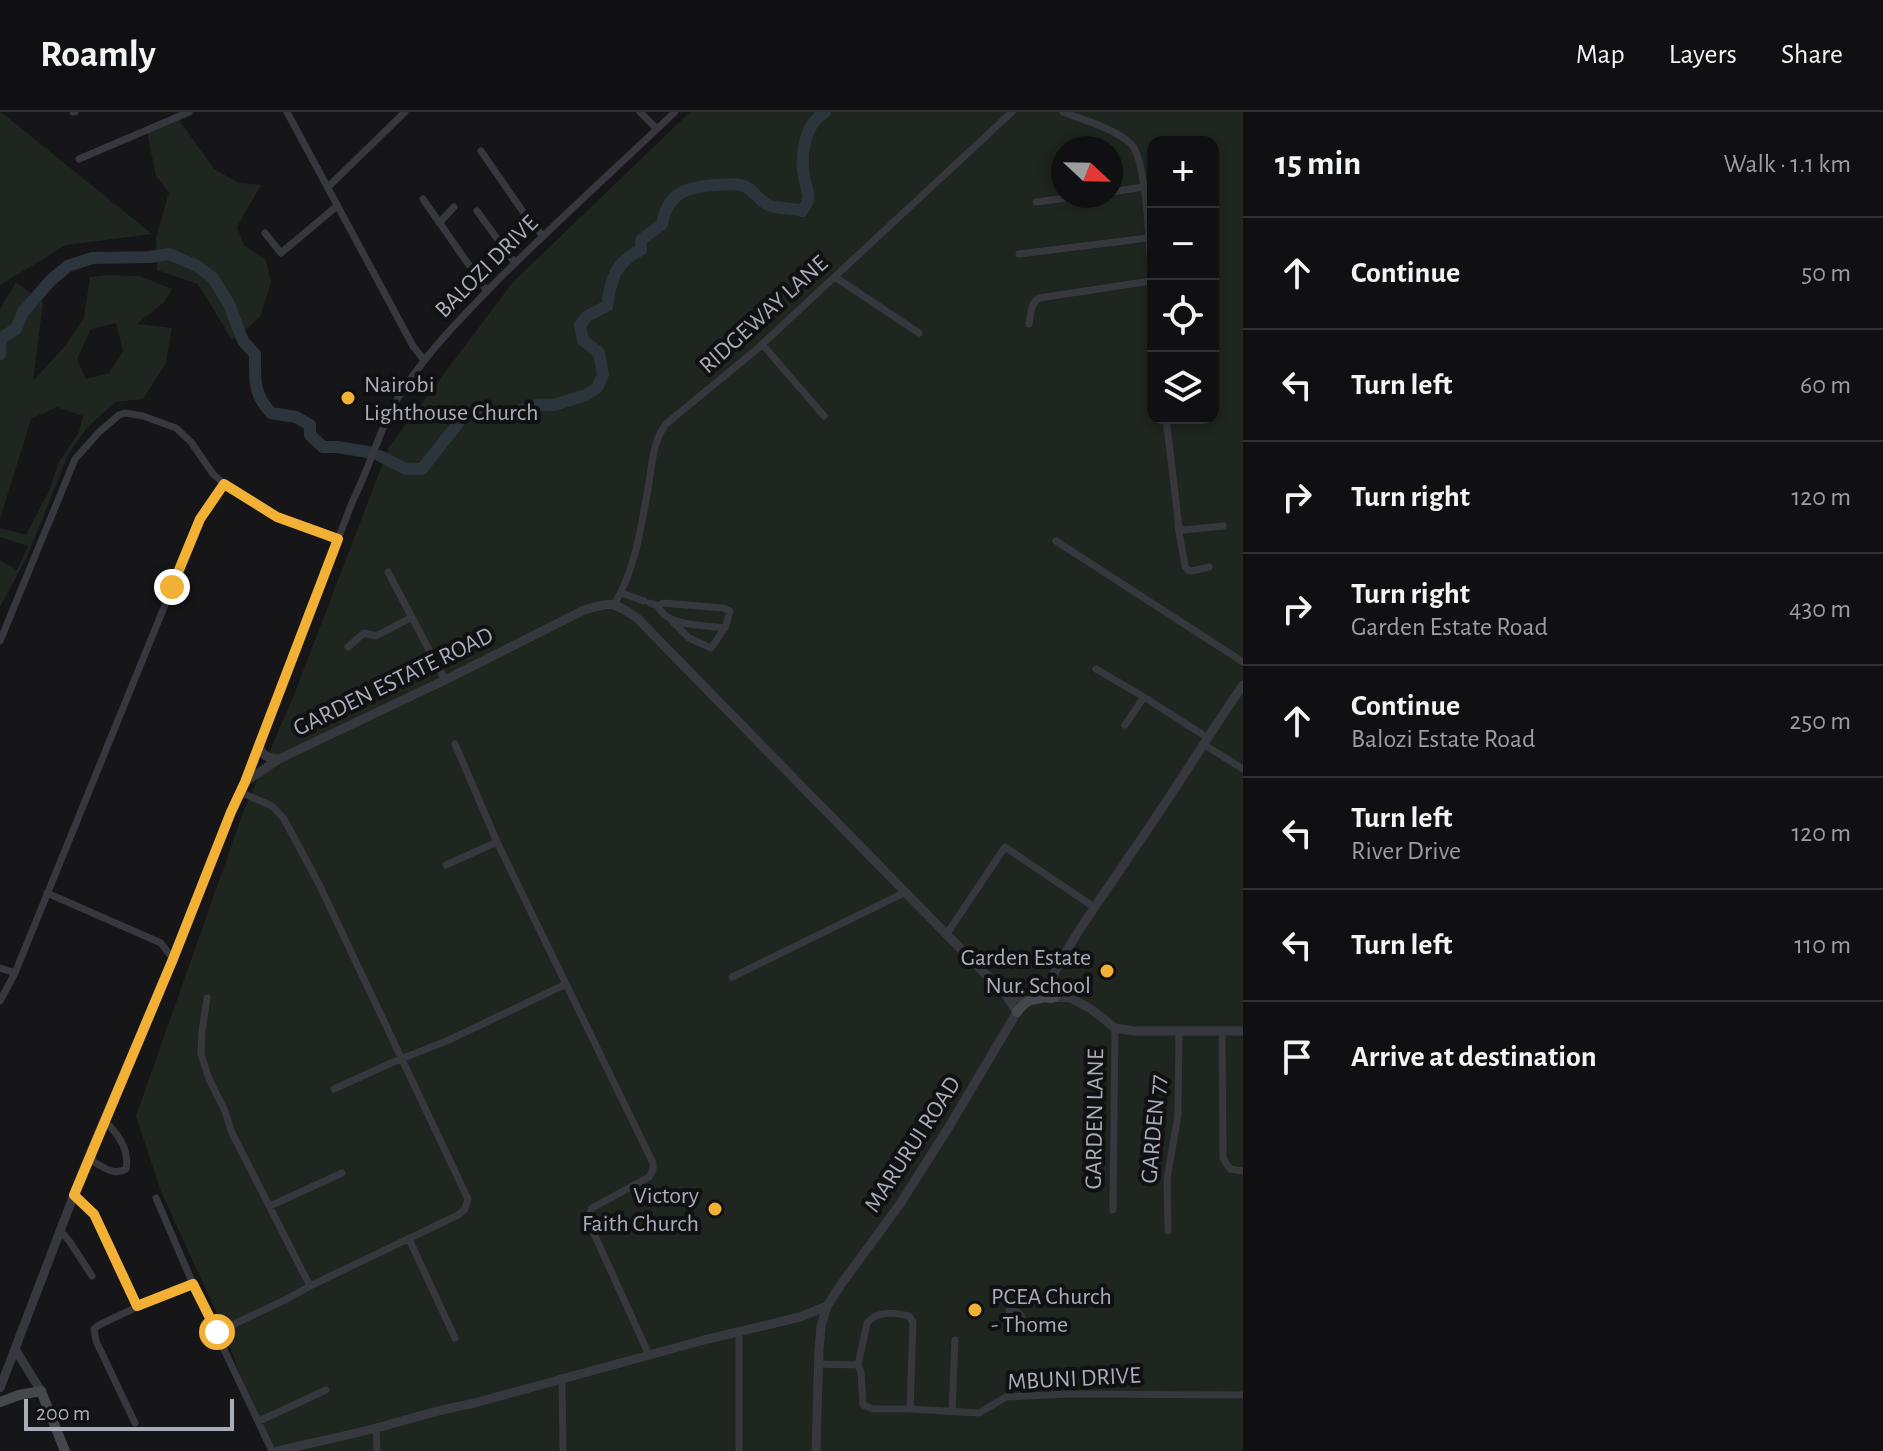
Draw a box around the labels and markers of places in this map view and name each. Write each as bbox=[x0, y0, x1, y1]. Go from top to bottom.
place label: Nairobi Lighthouse Church bbox=[364, 373, 538, 425]
marker: Nairobi Lighthouse Church bbox=[339, 389, 357, 407]
place label: Garden Estate Nur. School bbox=[961, 946, 1091, 998]
marker: Garden Estate Nur. School bbox=[1098, 962, 1116, 980]
place label: Victory Faith Church bbox=[582, 1184, 699, 1236]
marker: Victory Faith Church bbox=[706, 1200, 724, 1218]
place label: PCEA Church - Thome bbox=[991, 1285, 1112, 1337]
marker: PCEA Church - Thome bbox=[966, 1301, 984, 1319]

